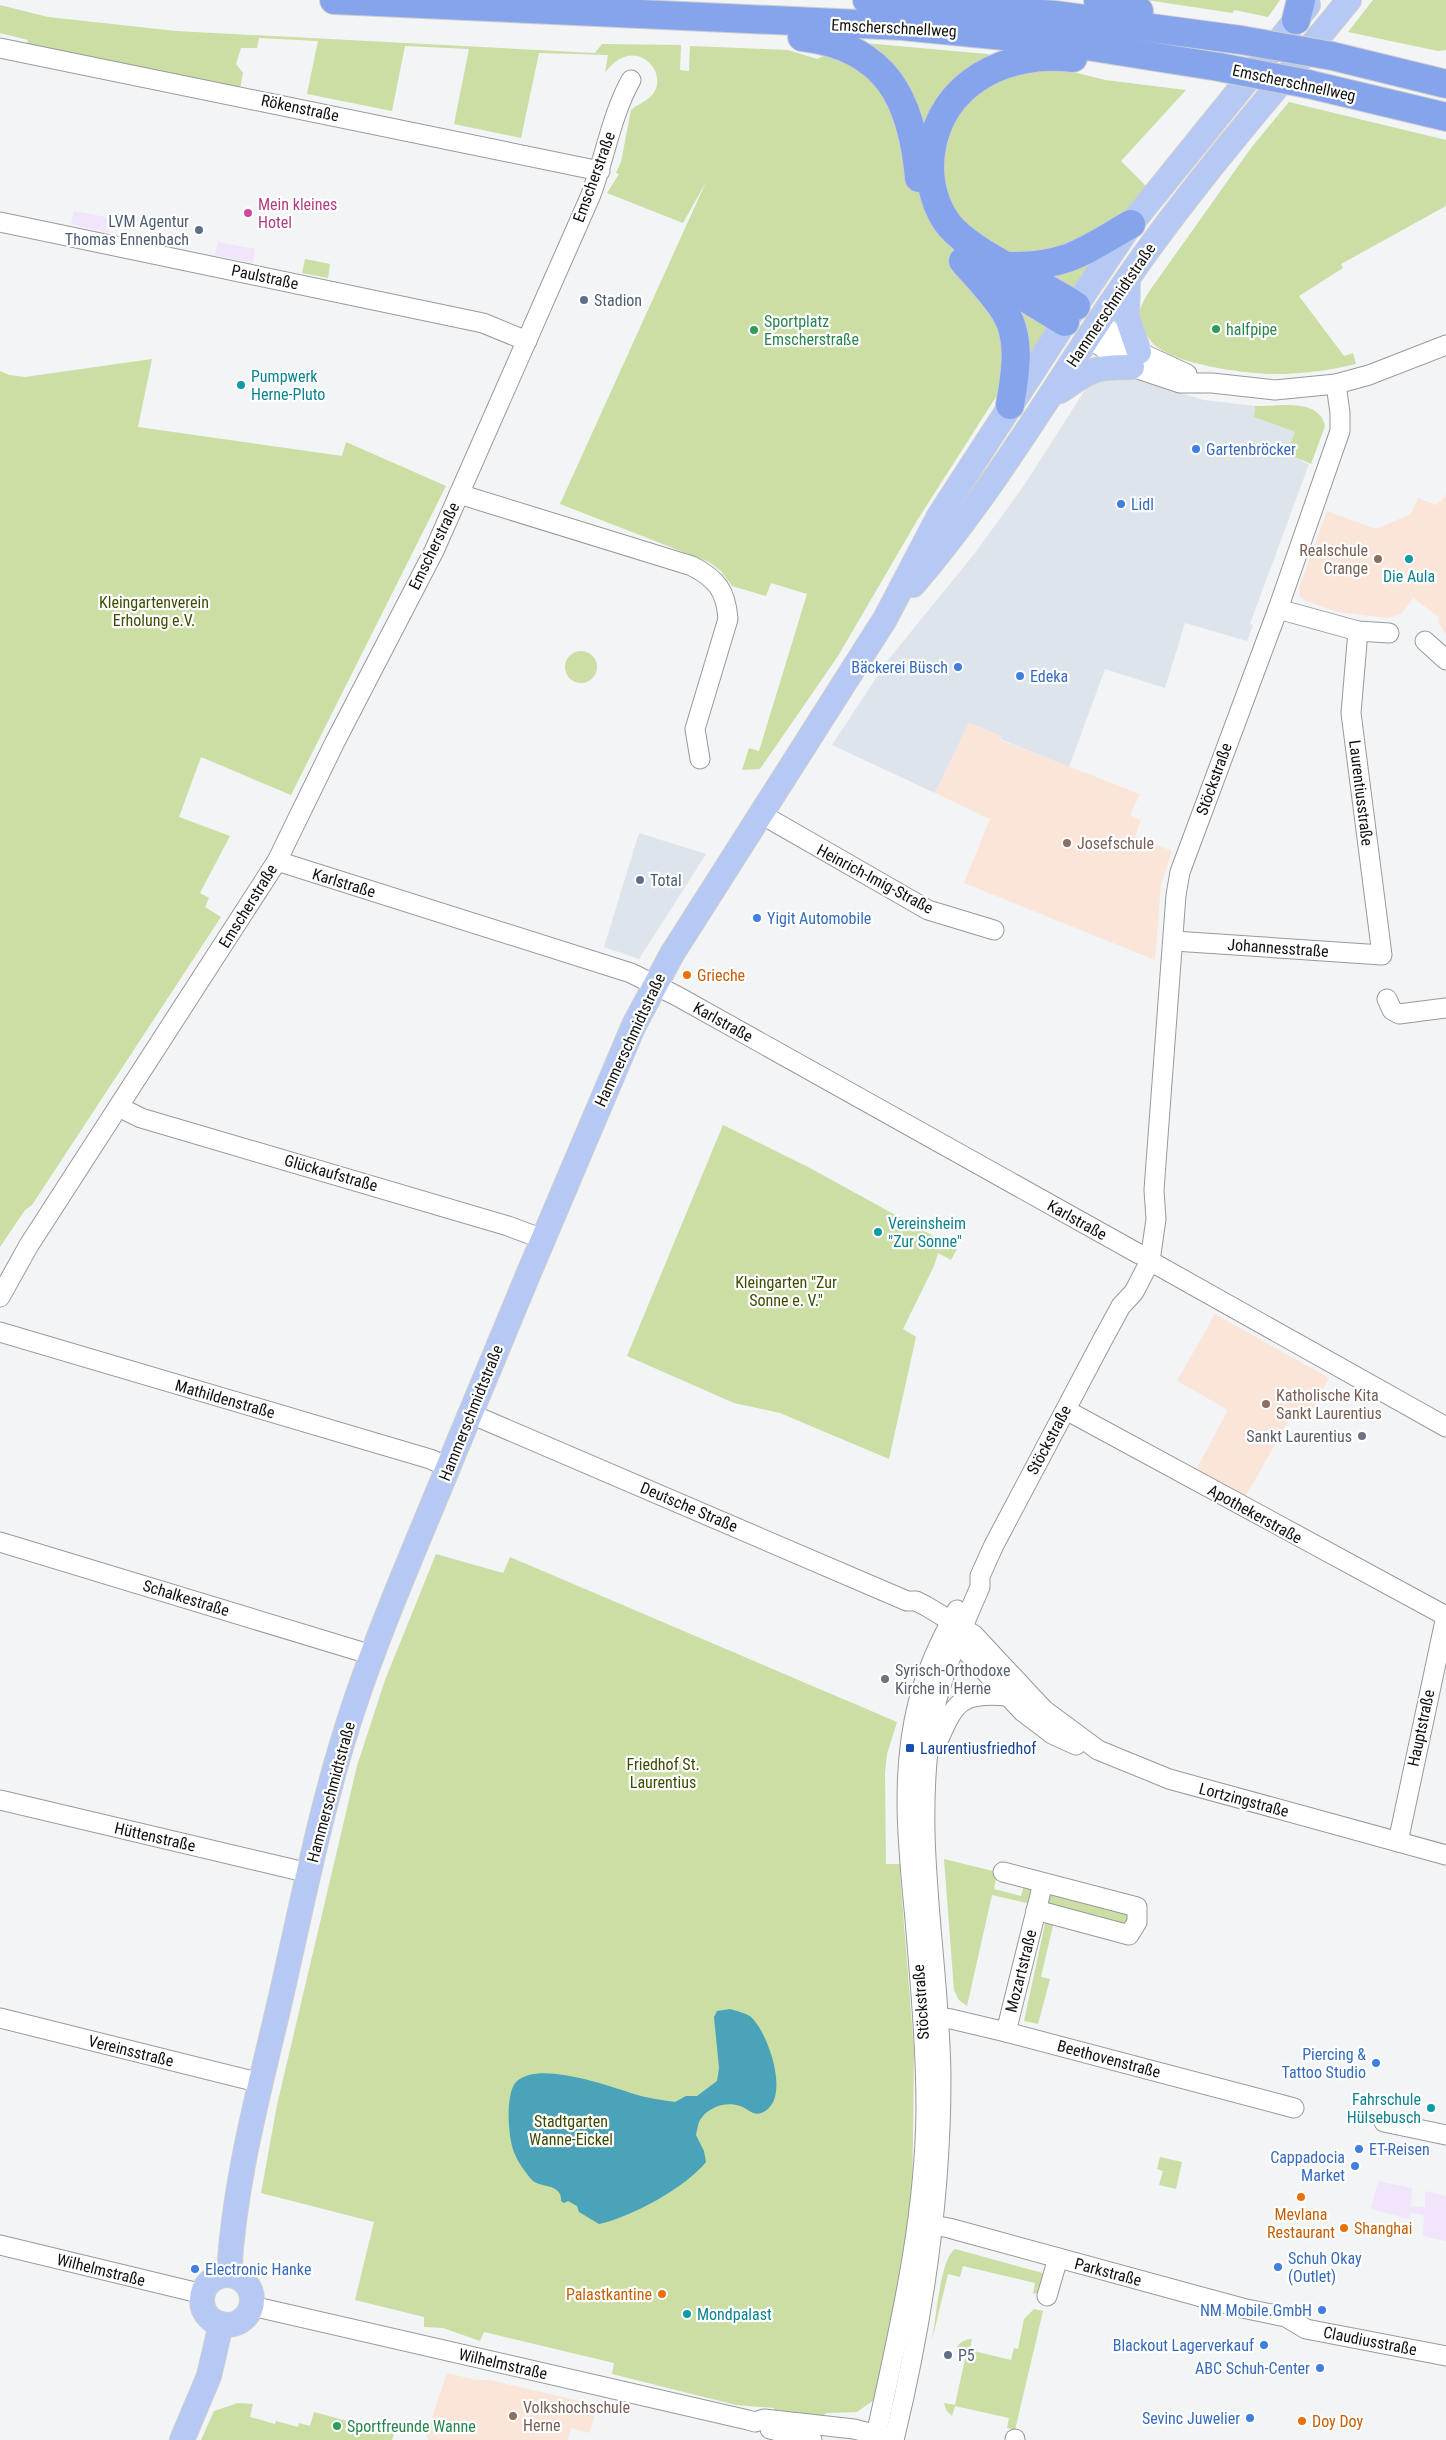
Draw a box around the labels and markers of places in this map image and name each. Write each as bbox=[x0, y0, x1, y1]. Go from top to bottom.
place label: Mein kleines Hotel bbox=[258, 195, 337, 232]
marker: Mein kleines Hotel bbox=[242, 207, 254, 219]
place label: LVM Agentur Thomas Ennenbach bbox=[65, 212, 189, 249]
marker: LVM Agentur Thomas Ennenbach bbox=[193, 224, 205, 236]
place label: Stadion bbox=[594, 291, 642, 310]
marker: Stadion bbox=[578, 294, 590, 306]
place label: Sportplatz Emscherstraße bbox=[764, 312, 859, 349]
place label: halfpipe bbox=[1226, 320, 1277, 339]
marker: halfpipe bbox=[1210, 323, 1222, 335]
marker: Sportplatz Emscherstraße bbox=[748, 324, 760, 336]
place label: Pumpwerk Herne-Pluto bbox=[251, 367, 325, 404]
marker: Pumpwerk Herne-Pluto bbox=[235, 379, 247, 391]
place label: Gartenbröcker bbox=[1206, 440, 1296, 459]
marker: Gartenbröcker bbox=[1190, 443, 1202, 455]
place label: Lidl bbox=[1131, 495, 1154, 514]
marker: Lidl bbox=[1115, 498, 1127, 510]
place label: Realschule Crange bbox=[1299, 541, 1368, 578]
marker: Realschule Crange bbox=[1372, 553, 1384, 565]
marker: Die Aula bbox=[1403, 553, 1415, 565]
place label: Die Aula bbox=[1383, 567, 1435, 586]
place label: Bäckerei Büsch bbox=[851, 658, 948, 677]
marker: Bäckerei Büsch bbox=[952, 661, 964, 673]
place label: Edeka bbox=[1030, 667, 1068, 686]
marker: Edeka bbox=[1014, 670, 1026, 682]
place label: Josefschule bbox=[1077, 834, 1154, 853]
marker: Josefschule bbox=[1061, 837, 1073, 849]
place label: Total bbox=[650, 871, 682, 890]
marker: Total bbox=[634, 874, 646, 886]
place label: Yigit Automobile bbox=[767, 909, 871, 928]
marker: Yigit Automobile bbox=[751, 912, 763, 924]
place label: Grieche bbox=[697, 966, 745, 985]
marker: Grieche bbox=[681, 969, 693, 981]
place label: Vereinsheim "Zur Sonne" bbox=[888, 1214, 966, 1251]
marker: Vereinsheim "Zur Sonne" bbox=[872, 1226, 884, 1238]
place label: Katholische Kita Sankt Laurentius bbox=[1276, 1386, 1382, 1423]
marker: Katholische Kita Sankt Laurentius bbox=[1260, 1398, 1272, 1410]
place label: Sankt Laurentius bbox=[1246, 1427, 1352, 1446]
marker: Sankt Laurentius bbox=[1356, 1430, 1368, 1442]
place label: Syrisch-Orthodoxe Kirche in Herne bbox=[895, 1661, 1010, 1698]
marker: Syrisch-Orthodoxe Kirche in Herne bbox=[879, 1673, 891, 1685]
place label: Laurentiusfriedhof bbox=[920, 1739, 1036, 1758]
marker: Laurentiusfriedhof bbox=[904, 1742, 916, 1754]
place label: Piercing & Tattoo Studio bbox=[1281, 2045, 1366, 2082]
marker: Piercing & Tattoo Studio bbox=[1370, 2057, 1382, 2069]
place label: Fahrschule Hülsebusch bbox=[1347, 2090, 1421, 2127]
marker: Fahrschule Hülsebusch bbox=[1425, 2102, 1437, 2114]
place label: ET-Reisen bbox=[1369, 2140, 1430, 2159]
marker: ET-Reisen bbox=[1353, 2143, 1365, 2155]
place label: Cappadocia Market bbox=[1270, 2148, 1345, 2185]
marker: Cappadocia Market bbox=[1349, 2160, 1361, 2172]
marker: Mevlana Restaurant bbox=[1295, 2191, 1307, 2203]
place label: Mevlana Restaurant bbox=[1267, 2205, 1335, 2242]
place label: Shanghai bbox=[1354, 2219, 1412, 2238]
marker: Shanghai bbox=[1338, 2222, 1350, 2234]
place label: Schuh Okay (Outlet) bbox=[1288, 2249, 1362, 2286]
place label: Electronic Hanke bbox=[205, 2260, 311, 2279]
marker: Schuh Okay (Outlet) bbox=[1272, 2261, 1284, 2273]
marker: Electronic Hanke bbox=[189, 2263, 201, 2275]
place label: Palastkantine bbox=[566, 2285, 652, 2304]
marker: Palastkantine bbox=[656, 2288, 668, 2300]
place label: NM Mobile.GmbH bbox=[1200, 2301, 1312, 2320]
marker: NM Mobile.GmbH bbox=[1316, 2304, 1328, 2316]
place label: Mondpalast bbox=[697, 2305, 772, 2324]
marker: Mondpalast bbox=[681, 2308, 693, 2320]
place label: Blackout Lagerverkauf bbox=[1113, 2336, 1254, 2355]
marker: Blackout Lagerverkauf bbox=[1258, 2339, 1270, 2351]
place label: P5 bbox=[958, 2346, 975, 2365]
marker: P5 bbox=[942, 2349, 954, 2361]
place label: ABC Schuh-Center bbox=[1195, 2359, 1310, 2378]
marker: ABC Schuh-Center bbox=[1314, 2362, 1326, 2374]
place label: Volkshochschule Herne bbox=[523, 2398, 630, 2435]
place label: Sevinc Juwelier bbox=[1142, 2409, 1240, 2428]
marker: Volkshochschule Herne bbox=[507, 2410, 519, 2422]
marker: Sevinc Juwelier bbox=[1244, 2412, 1256, 2424]
place label: Doy Doy bbox=[1312, 2412, 1363, 2431]
marker: Doy Doy bbox=[1296, 2415, 1308, 2427]
place label: Sportfreunde Wanne bbox=[347, 2417, 476, 2436]
marker: Sportfreunde Wanne bbox=[331, 2420, 343, 2432]

